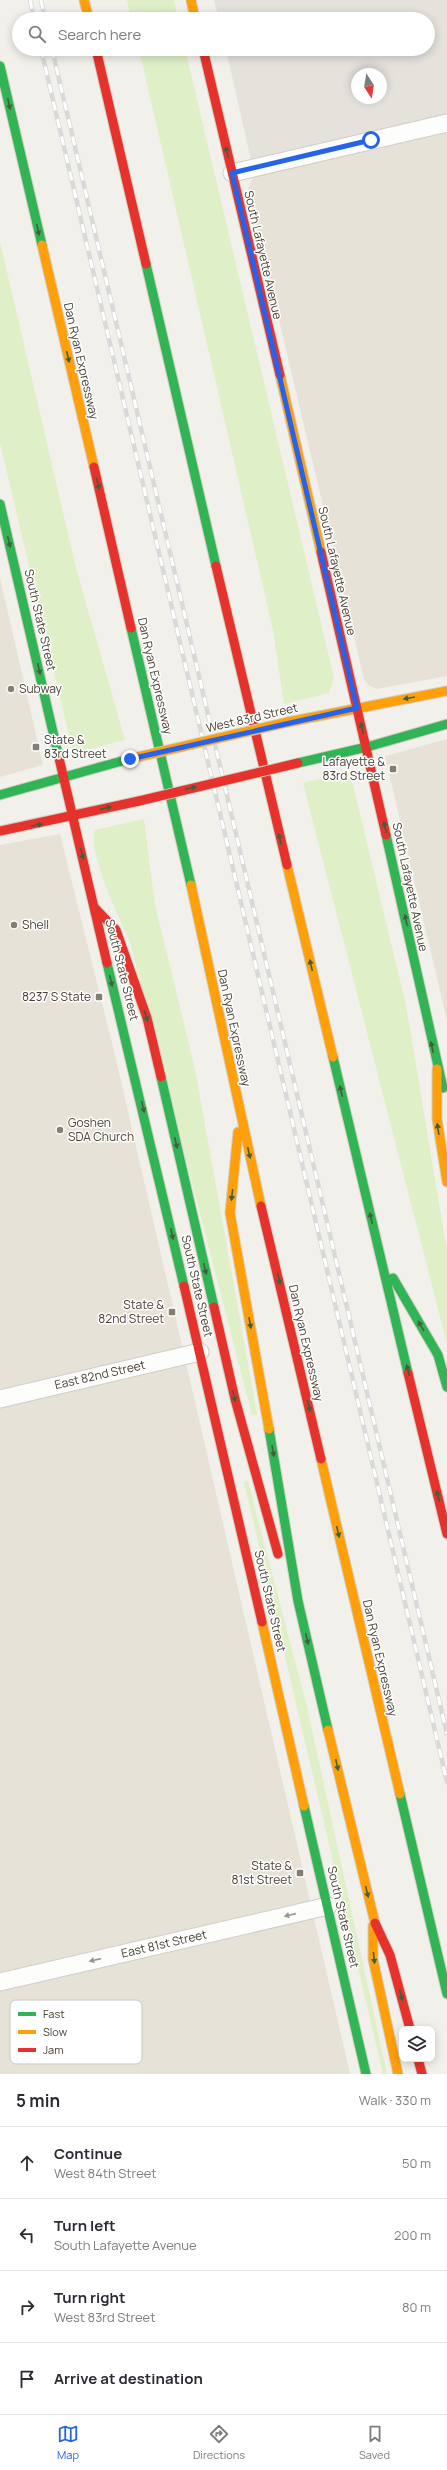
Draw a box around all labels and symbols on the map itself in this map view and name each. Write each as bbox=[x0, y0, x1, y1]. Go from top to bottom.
north arrow bbox=[351, 68, 387, 104]
one-way arrow bbox=[6, 98, 12, 110]
route start bbox=[362, 131, 380, 149]
one-way arrow bbox=[224, 146, 230, 158]
street label: South Lafayette Avenue bbox=[240, 189, 287, 321]
one-way arrow bbox=[36, 224, 42, 237]
street label: Dan Ryan Expressway bbox=[60, 301, 103, 422]
one-way arrow bbox=[65, 351, 71, 363]
one-way arrow bbox=[95, 477, 101, 490]
street label: South Lafayette Avenue bbox=[314, 505, 361, 637]
one-way arrow bbox=[6, 536, 12, 548]
street label: South State Street bbox=[21, 567, 61, 673]
street label: Dan Ryan Expressway bbox=[134, 616, 177, 737]
one-way arrow bbox=[36, 662, 42, 675]
place label: Subway bbox=[19, 680, 63, 697]
marker: Subway bbox=[6, 684, 16, 694]
one-way arrow bbox=[403, 695, 415, 701]
street label: West 83rd Street bbox=[204, 699, 300, 736]
one-way arrow bbox=[359, 721, 365, 734]
place label: State & 83rd Street bbox=[44, 731, 107, 762]
marker: State & 83rd Street bbox=[31, 742, 41, 752]
route end bbox=[121, 750, 139, 768]
place label: Lafayette & 83rd Street bbox=[322, 753, 385, 784]
marker: Lafayette & 83rd Street bbox=[388, 764, 398, 774]
one-way arrow bbox=[185, 785, 197, 791]
one-way arrow bbox=[100, 805, 112, 811]
one-way arrow bbox=[31, 821, 43, 827]
one-way arrow bbox=[382, 821, 388, 833]
street label: South Lafayette Avenue bbox=[388, 821, 432, 953]
one-way arrow bbox=[277, 832, 283, 845]
one-way arrow bbox=[79, 848, 85, 861]
one-way arrow bbox=[402, 914, 408, 926]
place label: Shell bbox=[22, 916, 49, 933]
street label: South State Street bbox=[102, 917, 143, 1023]
marker: Shell bbox=[9, 920, 19, 930]
one-way arrow bbox=[307, 959, 313, 971]
street label: Dan Ryan Expressway bbox=[214, 968, 255, 1089]
one-way arrow bbox=[108, 975, 114, 987]
place label: 8237 S State bbox=[22, 988, 91, 1005]
marker: 8237 S State bbox=[94, 992, 104, 1002]
one-way arrow bbox=[143, 1011, 149, 1023]
one-way arrow bbox=[429, 1041, 435, 1054]
one-way arrow bbox=[338, 1085, 344, 1097]
one-way arrow bbox=[140, 1101, 146, 1113]
place label: Goshen SDA Church bbox=[68, 1114, 134, 1145]
one-way arrow bbox=[435, 1123, 441, 1135]
marker: Goshen SDA Church bbox=[55, 1125, 65, 1135]
one-way arrow bbox=[173, 1137, 179, 1149]
one-way arrow bbox=[247, 1147, 253, 1159]
one-way arrow bbox=[228, 1189, 235, 1201]
one-way arrow bbox=[368, 1212, 374, 1224]
one-way arrow bbox=[170, 1227, 176, 1240]
street label: South State Street bbox=[178, 1233, 218, 1339]
one-way arrow bbox=[202, 1264, 208, 1276]
one-way arrow bbox=[276, 1274, 282, 1286]
street label: Dan Ryan Expressway bbox=[285, 1283, 328, 1404]
place label: State & 82nd Street bbox=[98, 1296, 164, 1327]
marker: State & 82nd Street bbox=[167, 1307, 177, 1317]
one-way arrow bbox=[247, 1317, 253, 1330]
one-way arrow bbox=[417, 1320, 424, 1332]
street label: East 82nd Street bbox=[53, 1356, 147, 1393]
one-way arrow bbox=[404, 1364, 410, 1376]
one-way arrow bbox=[232, 1390, 238, 1402]
one-way arrow bbox=[306, 1400, 312, 1412]
one-way arrow bbox=[270, 1445, 276, 1458]
one-way arrow bbox=[435, 1490, 441, 1502]
one-way arrow bbox=[336, 1526, 342, 1539]
street label: South State Street bbox=[251, 1548, 291, 1654]
street label: Dan Ryan Expressway bbox=[359, 1598, 402, 1719]
one-way arrow bbox=[304, 1632, 310, 1645]
one-way arrow bbox=[334, 1759, 340, 1771]
place label: State & 81st Street bbox=[232, 1857, 292, 1888]
street label: South State Street bbox=[324, 1864, 364, 1970]
marker: State & 81st Street bbox=[295, 1868, 305, 1878]
one-way arrow bbox=[364, 1885, 370, 1898]
one-way arrow bbox=[284, 1912, 296, 1918]
street label: East 81st Street bbox=[119, 1925, 209, 1962]
one-way arrow bbox=[371, 1952, 377, 1964]
one-way arrow bbox=[89, 1958, 101, 1964]
one-way arrow bbox=[398, 1989, 404, 2001]
legend bbox=[10, 2000, 142, 2064]
text: Fast bbox=[43, 2006, 65, 2021]
text: Slow bbox=[43, 2024, 68, 2039]
text: Jam bbox=[43, 2042, 64, 2057]

